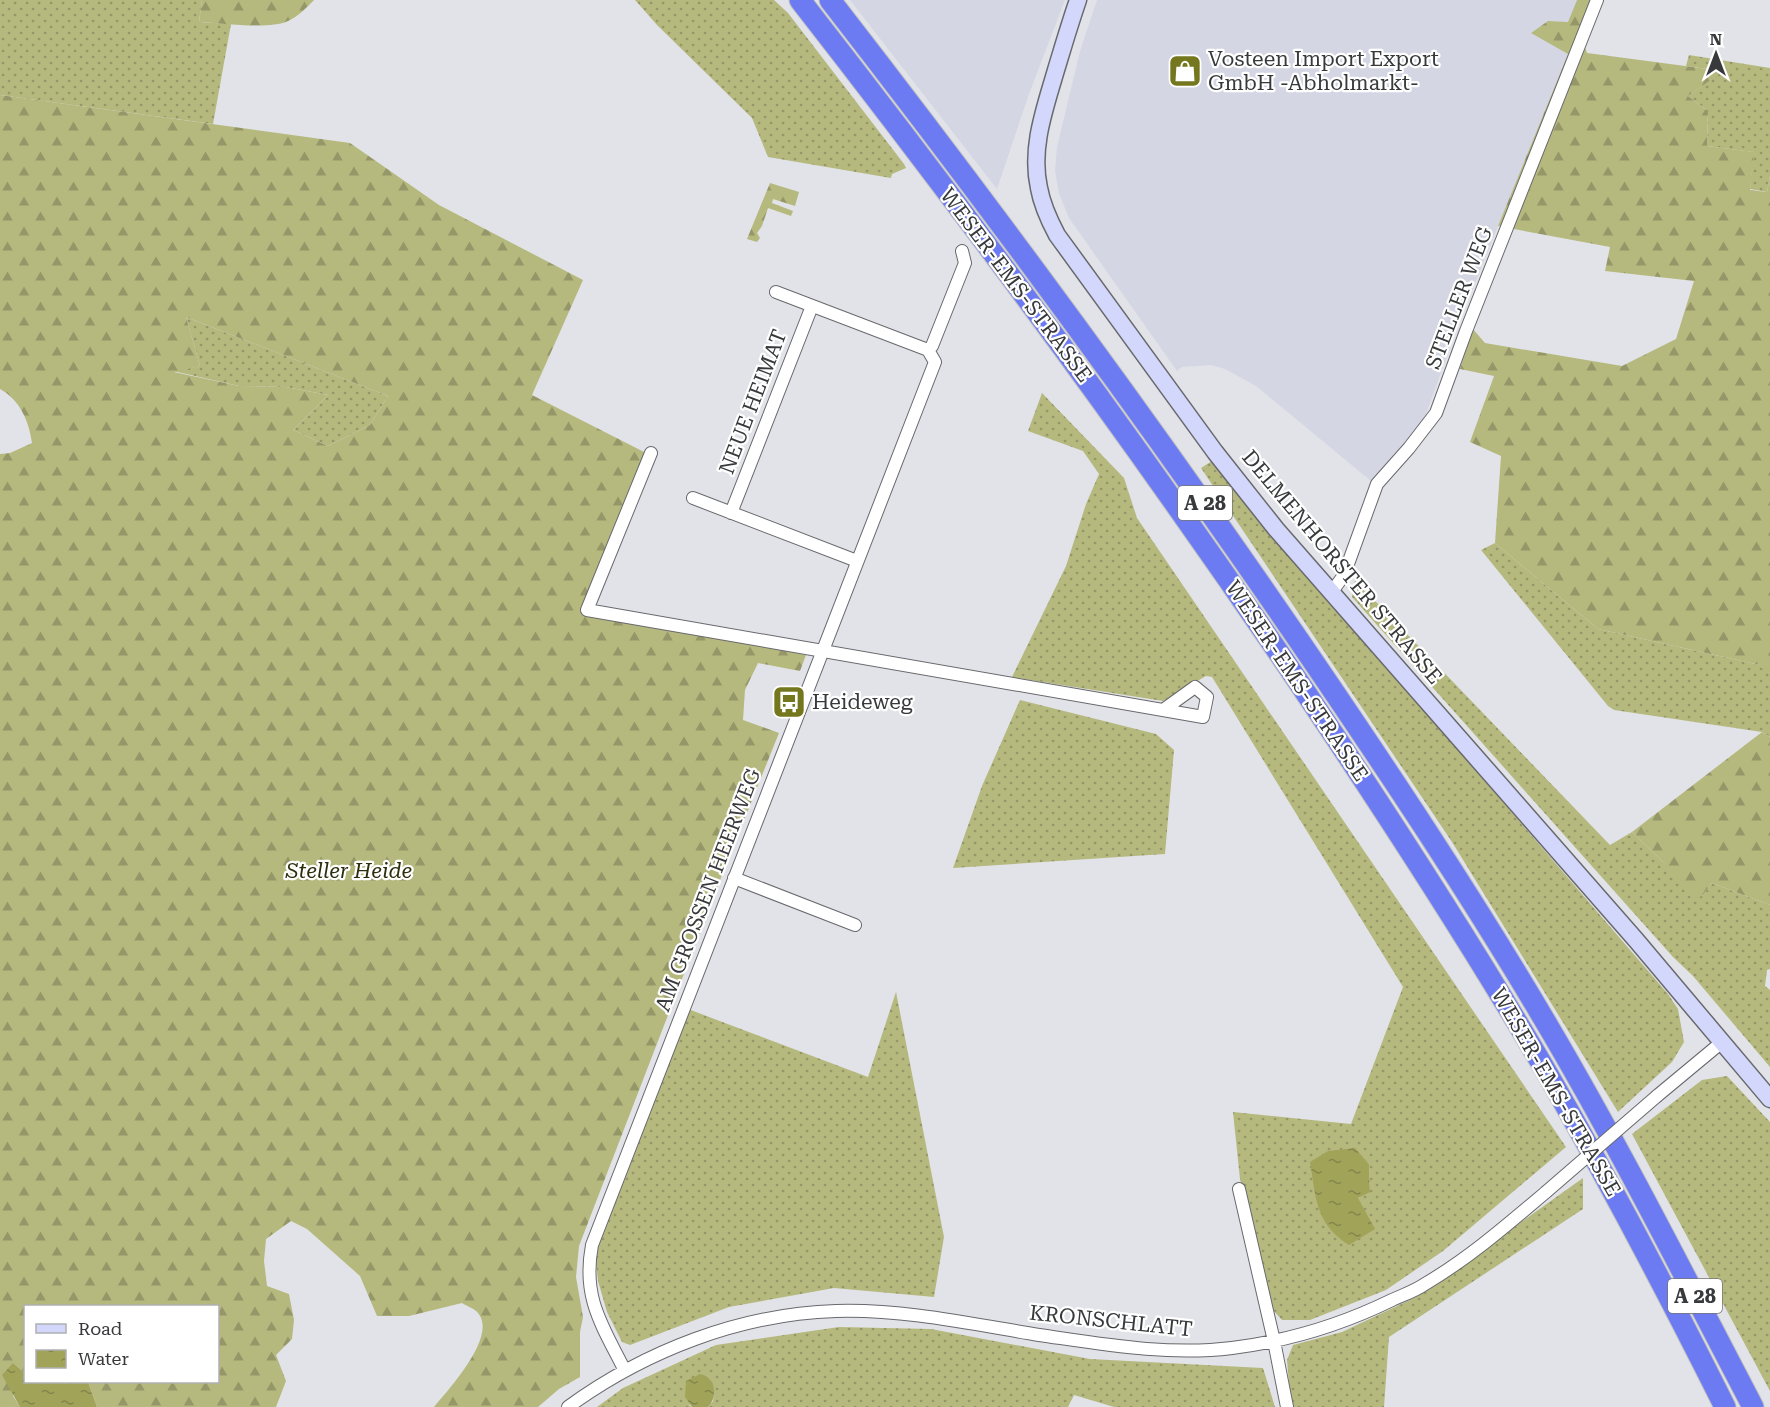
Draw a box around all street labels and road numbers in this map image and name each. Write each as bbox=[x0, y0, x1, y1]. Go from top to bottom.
street label: WESER-EMS-STRASSE bbox=[935, 183, 1097, 387]
street label: STELLER WEG bbox=[1421, 223, 1497, 373]
street label: NEUE HEIMAT bbox=[714, 326, 792, 478]
street label: DELMENHORSTER STRASSE bbox=[1237, 445, 1447, 689]
road number: A 28 bbox=[1178, 486, 1232, 520]
street label: WESER-EMS-STRASSE bbox=[1221, 576, 1373, 786]
street label: AM GROSSEN HEERWEG bbox=[651, 765, 765, 1015]
street label: WESER-EMS-STRASSE bbox=[1486, 984, 1626, 1200]
road number: A 28 bbox=[1668, 1279, 1722, 1313]
street label: KRONSCHLATT bbox=[1028, 1300, 1194, 1342]

